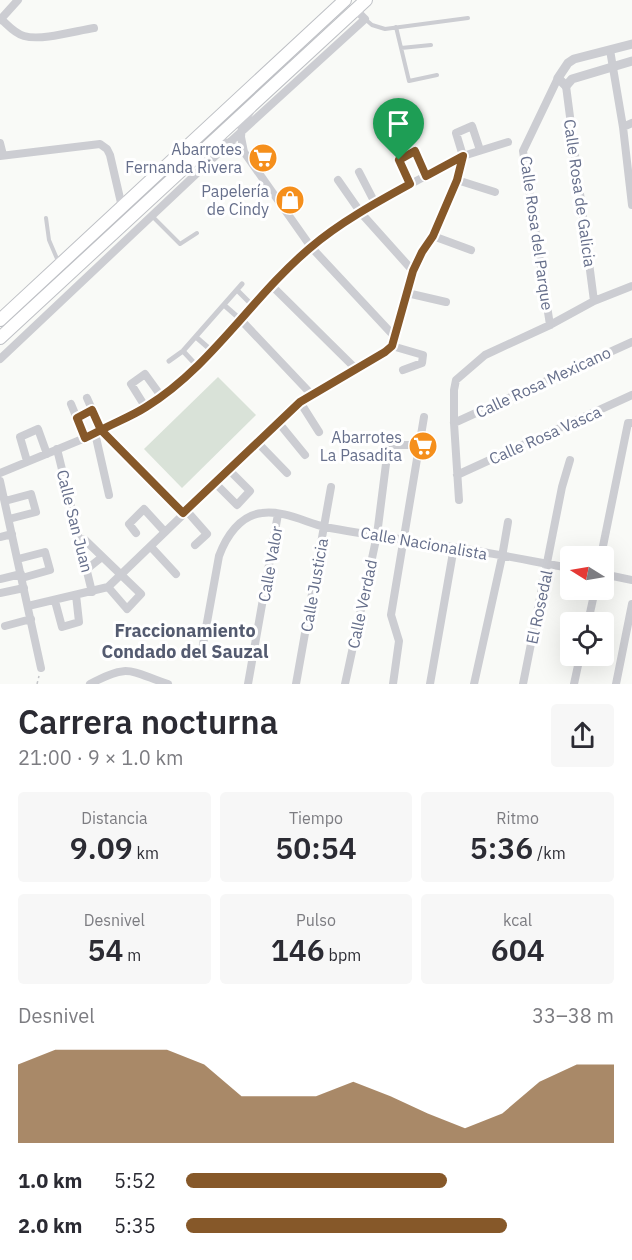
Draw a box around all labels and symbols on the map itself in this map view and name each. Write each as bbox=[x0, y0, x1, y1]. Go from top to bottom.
pin bbox=[373, 98, 424, 160]
street label: Calle Rosa de Galicia bbox=[560, 118, 600, 269]
place label: Abarrotes Fernanda Rivera bbox=[125, 139, 242, 177]
supermarket icon: Abarrotes Fernanda Rivera bbox=[247, 142, 279, 174]
street label: Calle Rosa del Parque bbox=[516, 154, 558, 312]
place label: Papelería de Cindy bbox=[201, 181, 269, 219]
shop icon: Papelería de Cindy bbox=[274, 184, 306, 216]
street label: Calle Rosa Mexicano bbox=[472, 342, 614, 422]
street label: Calle Rosa Vasca bbox=[486, 401, 605, 469]
place label: Abarrotes La Pasadita bbox=[320, 427, 402, 465]
supermarket icon: Abarrotes La Pasadita bbox=[407, 430, 439, 462]
street label: Calle San Juan bbox=[53, 468, 97, 574]
street label: Calle Nacionalista bbox=[359, 522, 489, 564]
street label: Calle Valor bbox=[253, 524, 287, 603]
street label: Calle Justicia bbox=[296, 536, 332, 633]
north arrow bbox=[560, 546, 614, 600]
street label: Calle Verdad bbox=[343, 558, 381, 650]
street label: El Rosedal bbox=[521, 568, 557, 646]
district label: Fraccionamiento Condado del Sauzal bbox=[101, 619, 269, 663]

